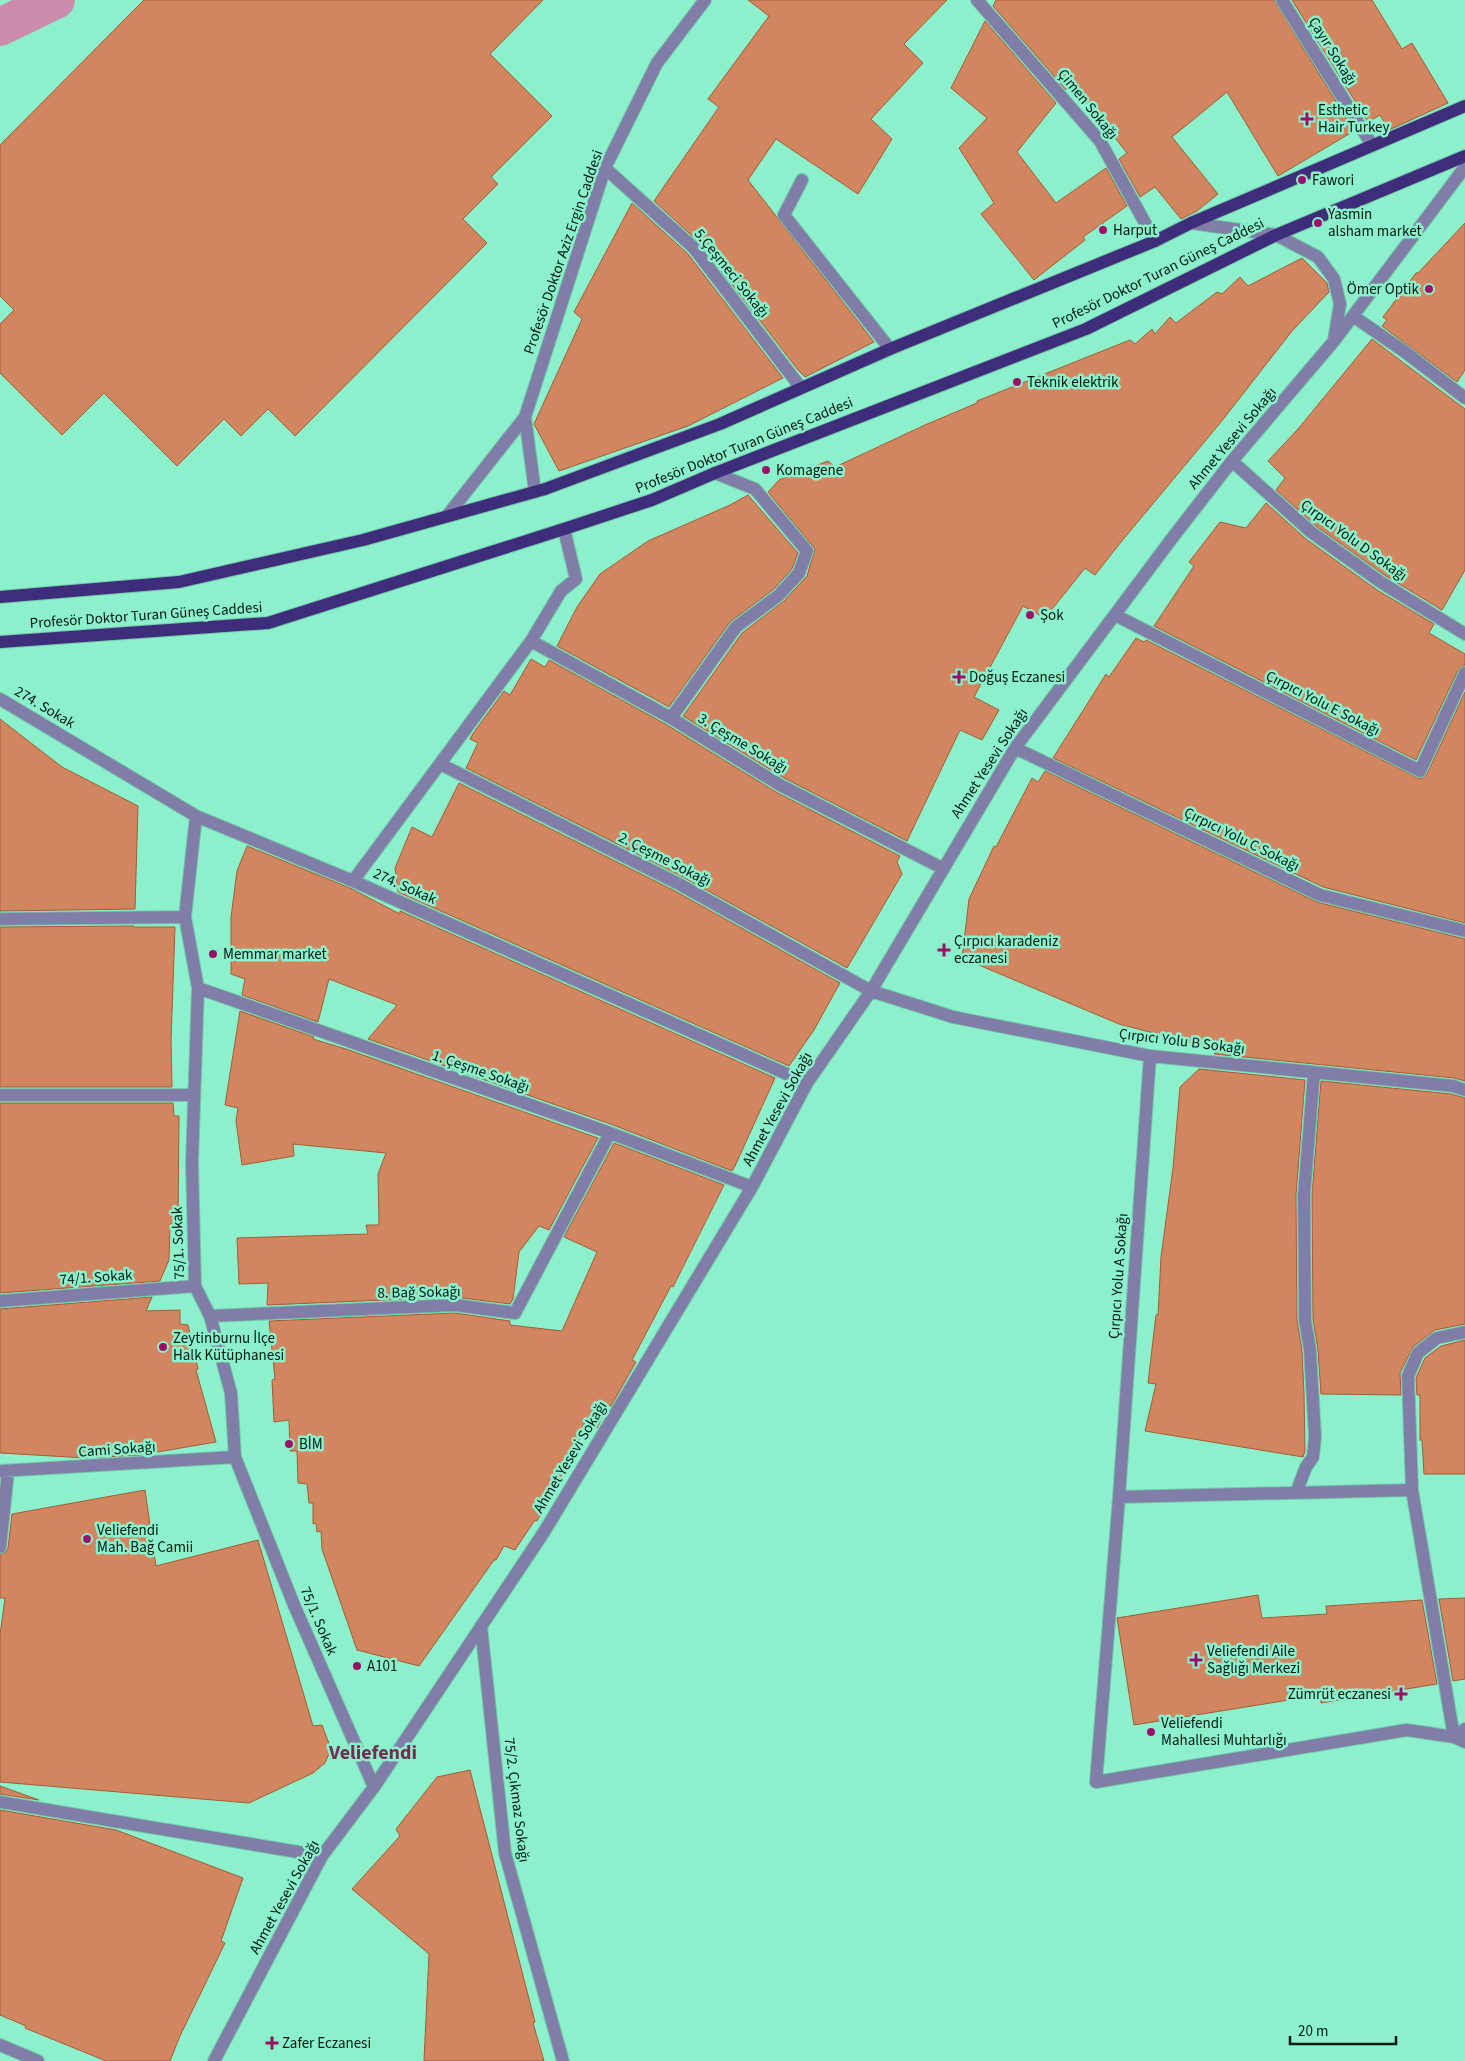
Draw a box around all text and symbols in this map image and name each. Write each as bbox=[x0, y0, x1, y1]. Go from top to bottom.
street label: Çayır Sokağı bbox=[1303, 13, 1362, 90]
street label: Çimen Sokağı bbox=[1053, 64, 1123, 144]
place label: Esthetic Hair Turkey bbox=[1318, 100, 1390, 138]
marker: Esthetic Hair Turkey bbox=[1300, 112, 1314, 126]
street label: Profesör Doktor Aziz Ergin Caddesi bbox=[519, 147, 608, 357]
place label: Fawori bbox=[1312, 170, 1354, 191]
marker: Fawori bbox=[1296, 174, 1308, 186]
place label: Yasmin alsham market bbox=[1327, 204, 1422, 242]
street label: Profesör Doktor Turan Güneş Caddesi bbox=[1049, 213, 1268, 334]
marker: Yasmin alsham market bbox=[1312, 217, 1324, 229]
place label: Harput bbox=[1113, 220, 1157, 241]
street label: 5.Çeşmeci Sokağı bbox=[689, 224, 774, 322]
marker: Harput bbox=[1097, 224, 1109, 236]
place label: Ömer Optik bbox=[1347, 279, 1420, 300]
marker: Ömer Optik bbox=[1423, 283, 1435, 295]
place label: Teknik elektrik bbox=[1027, 372, 1119, 393]
marker: Teknik elektrik bbox=[1011, 376, 1023, 388]
street label: Ahmet Yesevi Sokağı bbox=[1183, 383, 1282, 494]
street label: Profesör Doktor Turan Güneş Caddesi bbox=[632, 392, 856, 499]
place label: Komagene bbox=[776, 460, 843, 481]
marker: Komagene bbox=[760, 464, 772, 476]
street label: Çırpıcı Yolu D Sokağı bbox=[1296, 495, 1411, 586]
street label: Profesör Doktor Turan Güneş Caddesi bbox=[29, 597, 263, 634]
place label: Şok bbox=[1040, 605, 1064, 626]
marker: Şok bbox=[1024, 609, 1036, 621]
street label: Çırpıcı Yolu E Sokağı bbox=[1262, 666, 1384, 741]
place label: Doğuş Eczanesi bbox=[969, 667, 1065, 688]
marker: Doğuş Eczanesi bbox=[953, 671, 965, 683]
street label: 274. Sokak bbox=[10, 681, 80, 734]
street label: Ahmet Yesevi Sokağı bbox=[946, 704, 1033, 823]
street label: 3. Çeşme Sokağı bbox=[694, 708, 792, 779]
street label: Çırpıcı Yolu C Sokağı bbox=[1180, 802, 1303, 877]
street label: 2. Çeşme Sokağı bbox=[615, 827, 715, 892]
street label: 274. Sokak bbox=[370, 863, 440, 910]
place label: Çırpıcı karadeniz eczanesi bbox=[954, 931, 1058, 969]
place label: Memmar market bbox=[223, 944, 327, 965]
marker: Çırpıcı karadeniz eczanesi bbox=[938, 944, 950, 956]
marker: Memmar market bbox=[207, 948, 219, 960]
street label: Çırpıcı Yolu B Sokağı bbox=[1118, 1023, 1246, 1060]
street label: 1. Çeşme Sokağı bbox=[429, 1045, 532, 1098]
street label: Ahmet Yesevi Sokağı bbox=[737, 1048, 818, 1170]
street label: 75/1. Sokak bbox=[167, 1206, 190, 1280]
street label: Çırpıcı Yolu A Sokağı bbox=[1104, 1212, 1133, 1340]
street label: 74/1. Sokak bbox=[59, 1264, 134, 1291]
street label: 8. Bağ Sokağı bbox=[377, 1281, 461, 1304]
place label: Zeytinburnu İlçe Halk Kütüphanesi bbox=[173, 1328, 284, 1366]
marker: Zeytinburnu İlçe Halk Kütüphanesi bbox=[157, 1341, 169, 1353]
street label: Ahmet Yesevi Sokağı bbox=[529, 1397, 612, 1517]
place label: BİM bbox=[299, 1434, 323, 1455]
street label: Cami Sokağı bbox=[78, 1436, 156, 1463]
marker: BİM bbox=[283, 1438, 295, 1450]
place label: Veliefendi Mah. Bağ Camii bbox=[97, 1520, 193, 1558]
marker: Veliefendi Mah. Bağ Camii bbox=[81, 1533, 93, 1545]
street label: 75/1. Sokak bbox=[295, 1584, 343, 1659]
place label: Veliefendi Aile Sağlığı Merkezi bbox=[1207, 1641, 1300, 1679]
marker: Veliefendi Aile Sağlığı Merkezi bbox=[1189, 1653, 1203, 1667]
place label: A101 bbox=[367, 1656, 398, 1677]
marker: A101 bbox=[351, 1660, 363, 1672]
place label: Zümrüt eczanesi bbox=[1288, 1684, 1391, 1705]
marker: Zümrüt eczanesi bbox=[1395, 1688, 1407, 1700]
place label: Veliefendi Mahallesi Muhtarlığı bbox=[1161, 1713, 1287, 1751]
marker: Veliefendi Mahallesi Muhtarlığı bbox=[1145, 1726, 1157, 1738]
street label: 75/2. Çıkmaz Sokağı bbox=[498, 1736, 535, 1864]
district label: Veliefendi bbox=[328, 1739, 417, 1767]
street label: Ahmet Yesevi Sokağı bbox=[244, 1836, 325, 1958]
scale bar bbox=[1290, 2014, 1396, 2046]
text: 20 m bbox=[1298, 2021, 1328, 2042]
place label: Zafer Eczanesi bbox=[282, 2033, 371, 2054]
marker: Zafer Eczanesi bbox=[266, 2037, 278, 2049]

